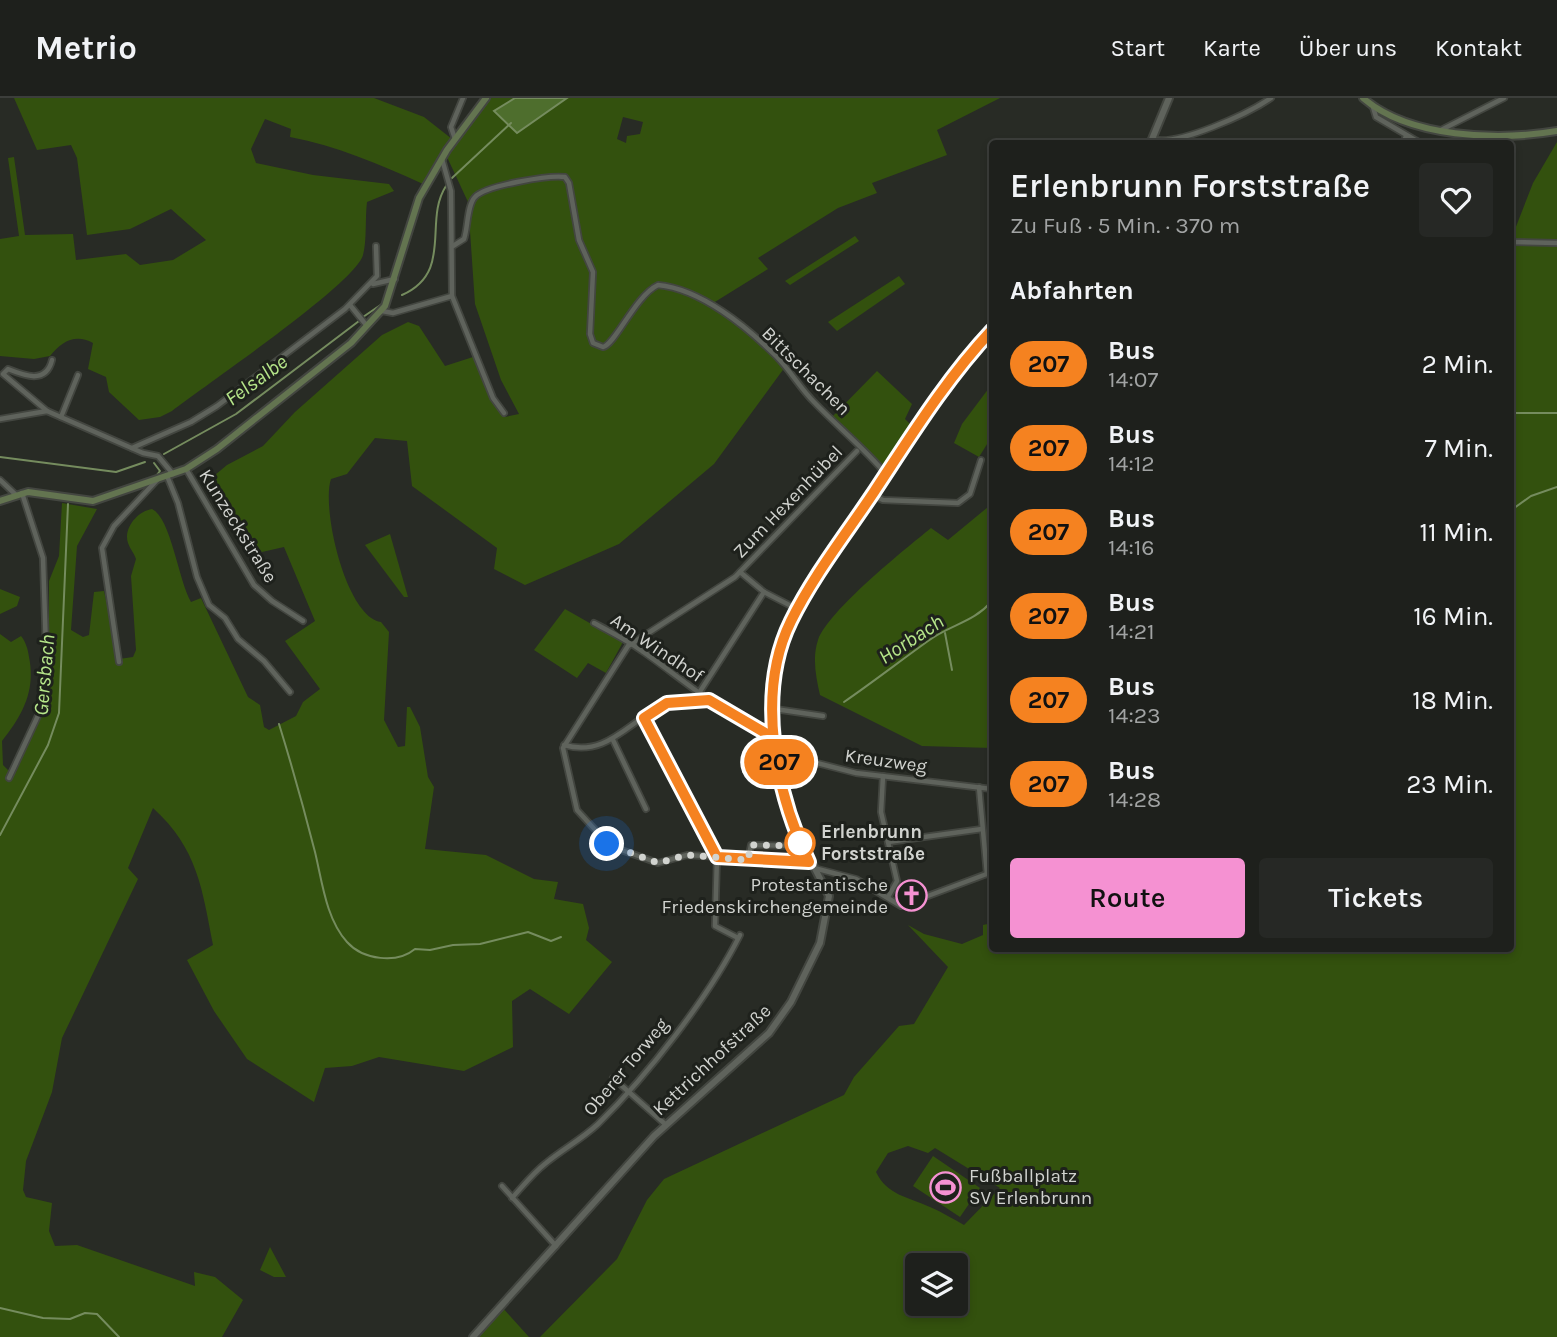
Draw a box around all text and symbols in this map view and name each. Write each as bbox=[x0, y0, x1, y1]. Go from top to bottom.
text: Metrio bbox=[35, 29, 137, 67]
text: Start bbox=[1111, 34, 1165, 62]
text: Karte bbox=[1203, 34, 1261, 62]
text: Über uns bbox=[1299, 34, 1397, 62]
text: Kontakt bbox=[1435, 34, 1522, 62]
button: heart bbox=[1419, 163, 1493, 237]
text: Erlenbrunn Forststraße bbox=[1010, 167, 1370, 205]
text: Zu Fuß · 5 Min. · 370 m bbox=[1010, 212, 1240, 239]
text: Abfahrten bbox=[1010, 275, 1134, 306]
street label: Bittschachen bbox=[757, 322, 855, 420]
text: Bus bbox=[1108, 335, 1155, 366]
water label: Felsalbe bbox=[220, 349, 292, 411]
text: 2 Min. bbox=[1422, 349, 1493, 380]
text: 207 bbox=[1028, 350, 1069, 378]
text: 14:07 bbox=[1108, 366, 1158, 393]
text: Bus bbox=[1108, 419, 1155, 450]
text: 7 Min. bbox=[1425, 433, 1493, 464]
text: 207 bbox=[1028, 434, 1069, 462]
street label: Zum Hexenhübel bbox=[729, 441, 847, 563]
text: 14:12 bbox=[1108, 450, 1155, 477]
street label: Kunzeckstraße bbox=[194, 465, 282, 587]
text: Bus bbox=[1108, 503, 1155, 534]
text: 11 Min. bbox=[1420, 517, 1493, 548]
text: 207 bbox=[1028, 518, 1069, 546]
text: 14:16 bbox=[1108, 534, 1155, 561]
text: Bus bbox=[1108, 587, 1155, 618]
text: 16 Min. bbox=[1413, 601, 1493, 632]
text: 207 bbox=[1028, 602, 1069, 630]
street label: Am Windhof bbox=[607, 609, 708, 687]
water label: Horbach bbox=[874, 609, 948, 669]
text: 14:21 bbox=[1108, 618, 1155, 645]
water label: Gersbach bbox=[28, 633, 60, 717]
text: Bus bbox=[1108, 671, 1155, 702]
text: 18 Min. bbox=[1412, 685, 1493, 716]
text: 207 bbox=[1028, 686, 1069, 714]
text: 14:23 bbox=[1108, 702, 1161, 729]
line badge: 207 bbox=[739, 739, 819, 785]
street label: Kreuzweg bbox=[843, 744, 929, 778]
text: 207 bbox=[758, 748, 800, 776]
text: Bus bbox=[1108, 755, 1155, 786]
text: 23 Min. bbox=[1406, 769, 1493, 800]
text: 207 bbox=[1028, 770, 1069, 798]
text: 14:28 bbox=[1108, 786, 1161, 813]
place label: Erlenbrunn Forststraße bbox=[821, 821, 925, 865]
your location bbox=[589, 826, 624, 861]
marker: Erlenbrunn Forststraße bbox=[785, 828, 815, 858]
button: Route bbox=[1010, 858, 1245, 938]
button: Tickets bbox=[1259, 858, 1493, 938]
place label: Protestantische Friedenskirchengemeinde bbox=[661, 874, 888, 918]
church icon: Protestantische Friedenskirchengemeinde bbox=[894, 879, 928, 913]
street label: Kettrichhofstraße bbox=[648, 1000, 776, 1120]
street label: Oberer Torweg bbox=[579, 1013, 673, 1120]
place label: Fußballplatz SV Erlenbrunn bbox=[969, 1165, 1092, 1209]
sports icon: Fußballplatz SV Erlenbrunn bbox=[929, 1170, 963, 1204]
map controls bbox=[905, 1253, 968, 1316]
button: layers bbox=[905, 1253, 968, 1316]

